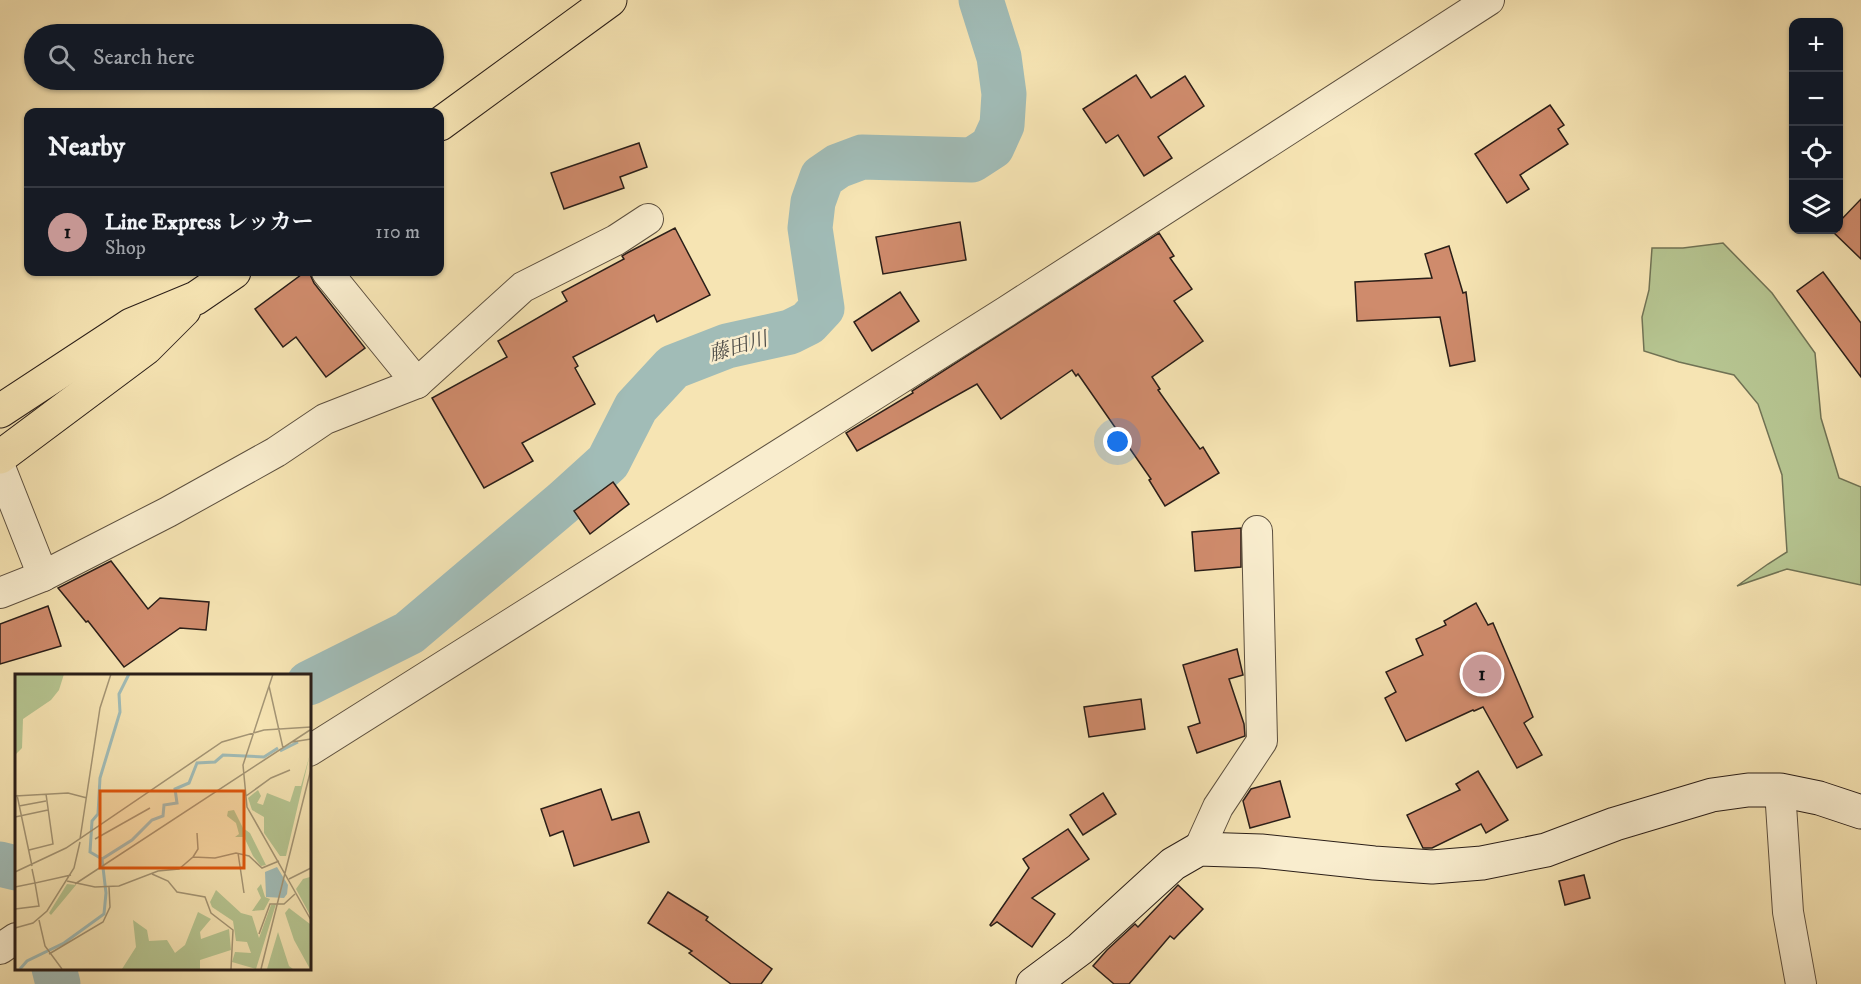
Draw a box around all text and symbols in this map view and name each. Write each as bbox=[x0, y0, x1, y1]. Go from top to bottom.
map controls bbox=[1789, 18, 1843, 234]
button: + bbox=[1789, 18, 1843, 72]
search box bbox=[24, 24, 444, 90]
icon: search bbox=[45, 41, 78, 74]
text: Search here bbox=[93, 44, 195, 71]
button: − bbox=[1789, 72, 1843, 126]
button: locate bbox=[1789, 126, 1843, 180]
text: Nearby bbox=[48, 131, 125, 164]
button: layers bbox=[1789, 180, 1843, 234]
text: Line Express レッカー bbox=[105, 209, 314, 236]
text: 1 bbox=[64, 220, 71, 245]
text: 110 m bbox=[375, 220, 420, 245]
text: Shop bbox=[105, 236, 146, 261]
water label: 藤田川 bbox=[706, 327, 773, 368]
your location bbox=[1103, 427, 1132, 456]
pin: 1 bbox=[1462, 652, 1502, 696]
inset map bbox=[15, 674, 310, 969]

